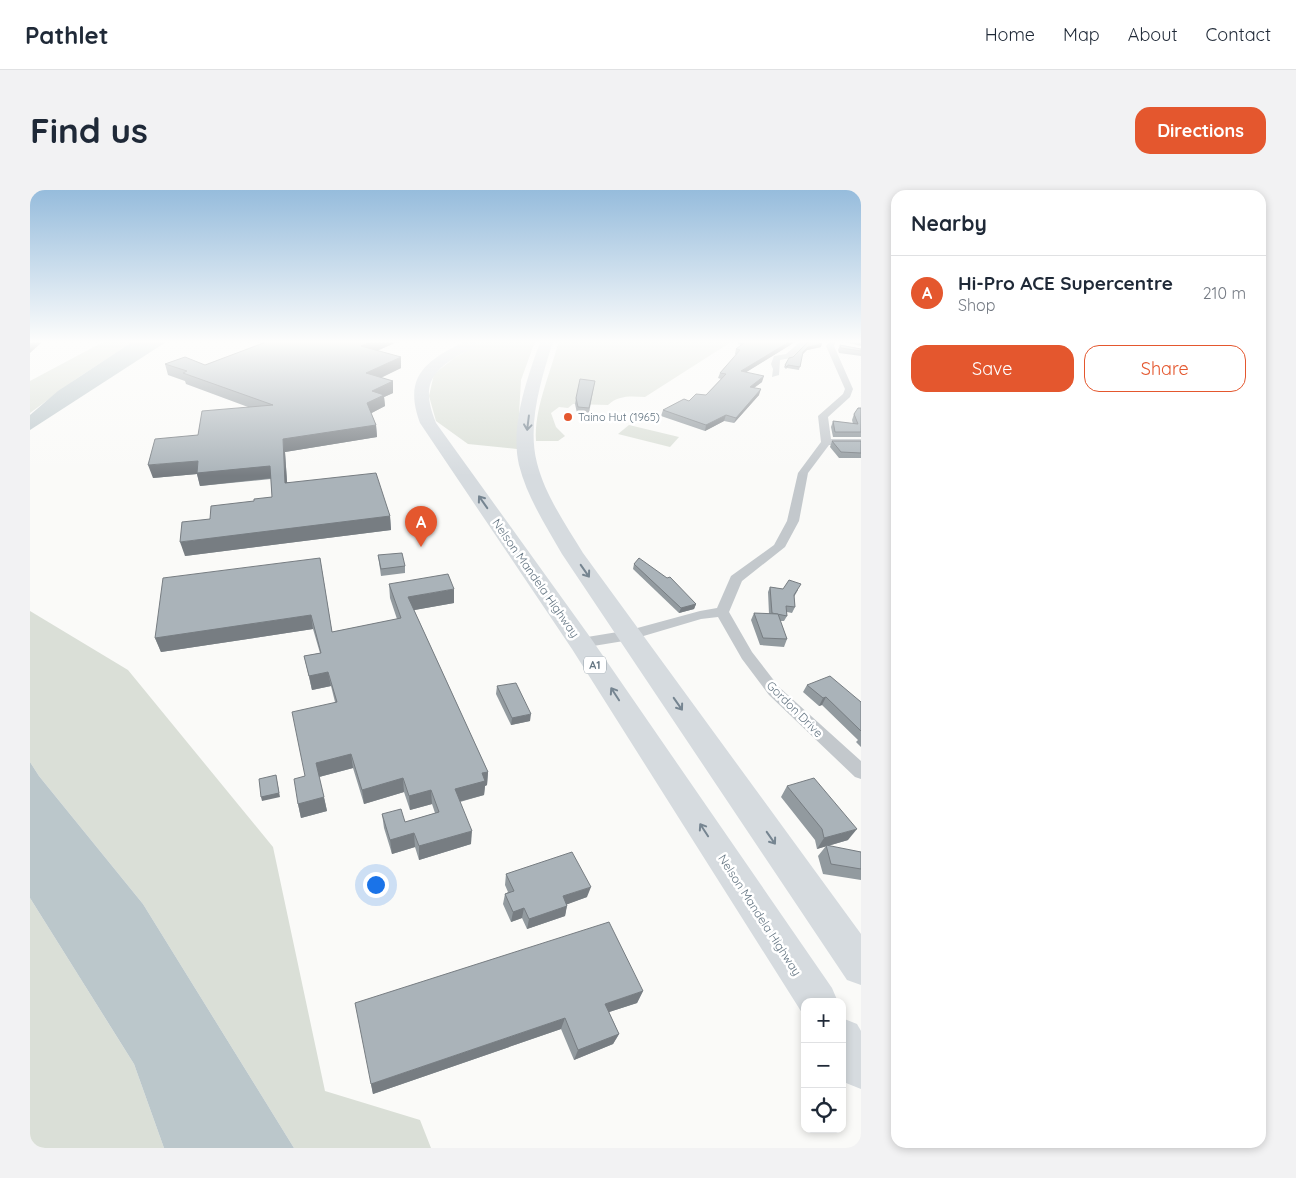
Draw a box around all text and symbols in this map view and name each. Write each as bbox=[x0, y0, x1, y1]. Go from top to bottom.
text: Pathlet bbox=[25, 20, 109, 50]
text: Home bbox=[985, 23, 1035, 46]
text: Map bbox=[1063, 23, 1100, 46]
text: About bbox=[1128, 23, 1178, 46]
text: Contact bbox=[1206, 23, 1271, 46]
button: Directions bbox=[1135, 107, 1266, 154]
text: Find us bbox=[30, 108, 148, 152]
text: Nearby bbox=[911, 210, 987, 236]
text: Hi-Pro ACE Supercentre bbox=[958, 271, 1173, 295]
text: A bbox=[922, 283, 932, 303]
text: 210 m bbox=[1203, 283, 1246, 303]
text: Shop bbox=[958, 295, 995, 315]
button: Save bbox=[911, 345, 1074, 392]
button: Share bbox=[1084, 345, 1246, 392]
place label: Taino Hut (1965) bbox=[578, 410, 660, 424]
marker: Taino Hut (1965) bbox=[562, 411, 574, 423]
one-way arrow bbox=[523, 415, 533, 431]
one-way arrow bbox=[478, 496, 489, 509]
pin: A bbox=[405, 506, 437, 547]
street label: Nelson Mandela Highway bbox=[489, 516, 583, 640]
one-way arrow bbox=[580, 564, 590, 578]
road number: A1 bbox=[584, 656, 606, 674]
street label: Gordon Drive bbox=[764, 678, 826, 740]
one-way arrow bbox=[610, 687, 620, 701]
one-way arrow bbox=[673, 697, 683, 711]
one-way arrow bbox=[699, 823, 709, 837]
one-way arrow bbox=[766, 830, 776, 844]
street label: Nelson Mandela Highway bbox=[715, 852, 805, 978]
your location bbox=[363, 872, 389, 898]
map controls bbox=[801, 998, 846, 1133]
button: + bbox=[801, 998, 846, 1043]
button: − bbox=[801, 1043, 846, 1088]
button: locate bbox=[801, 1088, 846, 1133]

